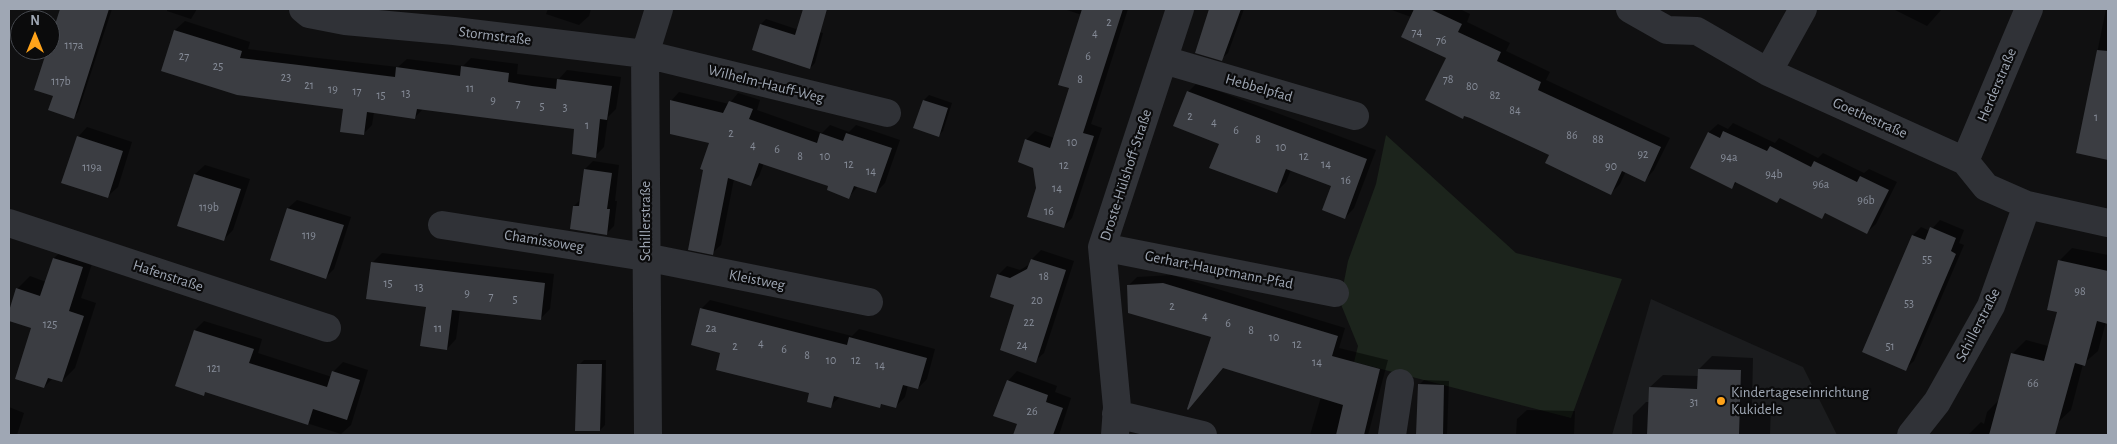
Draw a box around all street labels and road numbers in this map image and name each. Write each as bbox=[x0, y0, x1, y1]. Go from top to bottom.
street label: Stormstraße bbox=[458, 23, 532, 49]
street label: Herderstraße bbox=[1973, 45, 2021, 125]
street label: Wilhelm-Hauff-Weg bbox=[706, 61, 826, 107]
street label: Hebbelpfad bbox=[1223, 70, 1295, 106]
street label: Goethestraße bbox=[1830, 94, 1910, 142]
street label: Droste-Hülshoff-Straße bbox=[1096, 107, 1156, 243]
street label: Schillerstraße bbox=[636, 181, 654, 261]
street label: Chamissoweg bbox=[503, 226, 585, 256]
street label: Gerhart-Hauptmann-Pfad bbox=[1143, 247, 1295, 293]
street label: Hafenstraße bbox=[131, 256, 205, 296]
street label: Kleistweg bbox=[727, 266, 787, 294]
street label: Schillerstraße bbox=[1952, 285, 2004, 365]

